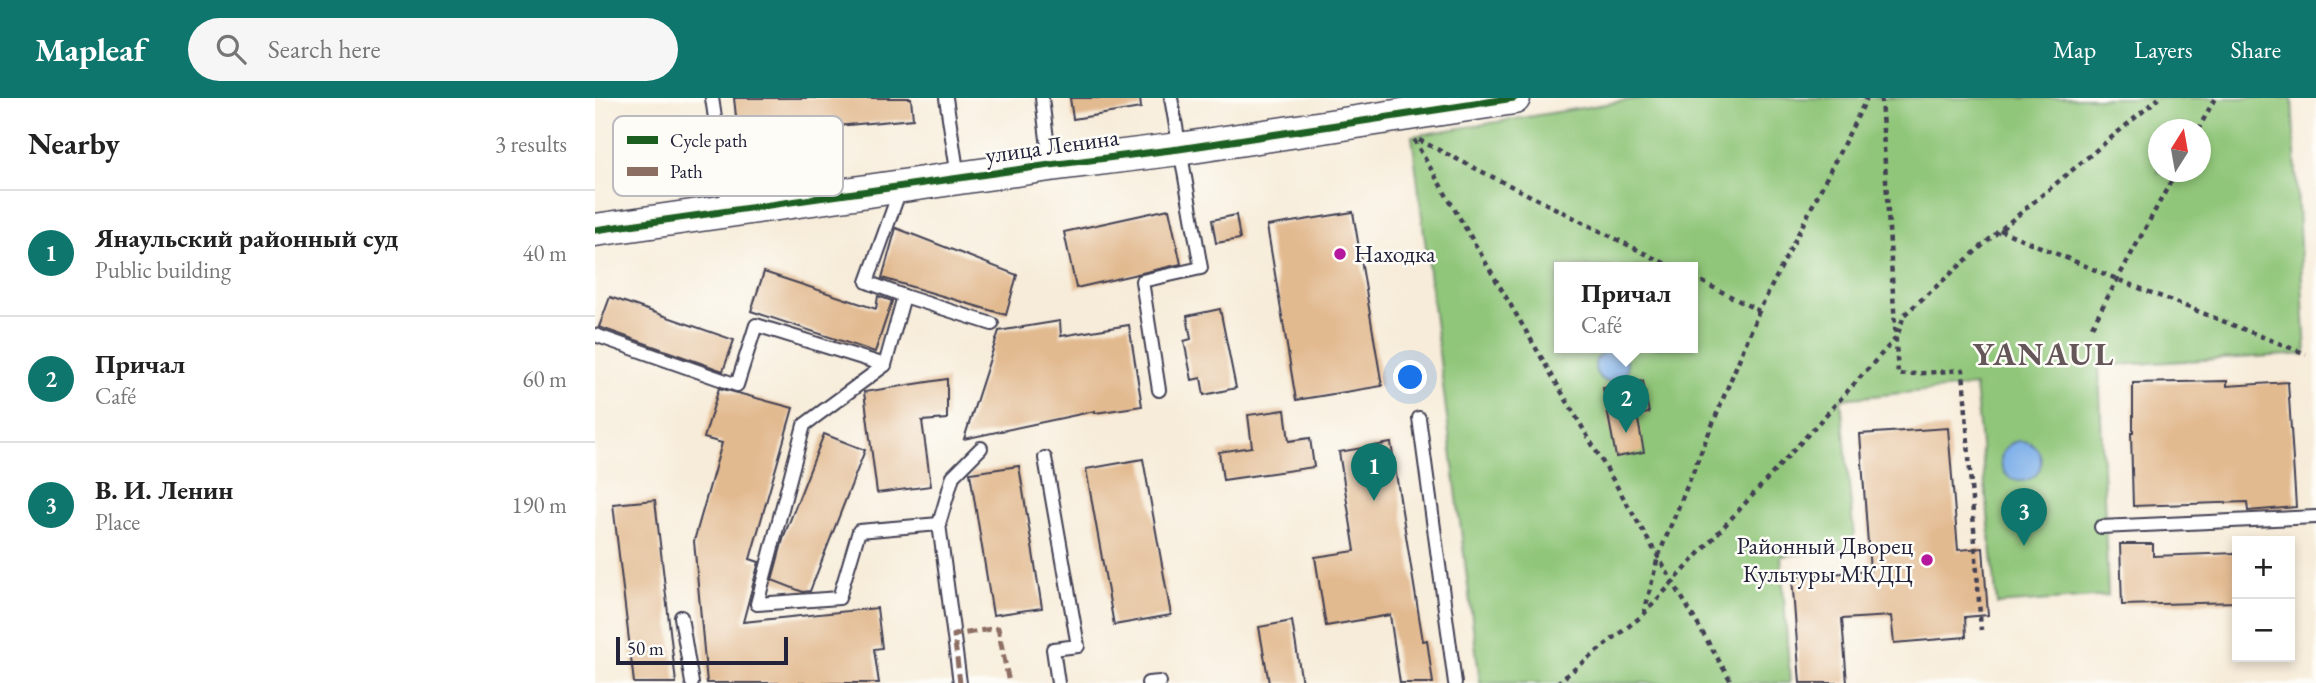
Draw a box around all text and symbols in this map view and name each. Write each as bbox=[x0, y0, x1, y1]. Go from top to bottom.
search box bbox=[188, 18, 678, 81]
text: Mapleaf bbox=[35, 28, 146, 71]
icon: search bbox=[212, 30, 250, 68]
text: Search here bbox=[268, 32, 381, 66]
text: Map bbox=[2053, 34, 2096, 65]
text: Layers bbox=[2134, 34, 2193, 65]
text: Share bbox=[2231, 34, 2281, 65]
legend bbox=[613, 116, 843, 196]
north arrow bbox=[2148, 119, 2211, 182]
street label: улица Ленина bbox=[983, 121, 1121, 170]
text: Nearby bbox=[28, 124, 120, 163]
text: Cycle path bbox=[670, 128, 748, 153]
text: 3 results bbox=[495, 129, 567, 159]
text: Path bbox=[670, 159, 703, 184]
text: Янаульский районный суд bbox=[95, 221, 399, 255]
text: 1 bbox=[45, 238, 57, 268]
text: 40 m bbox=[522, 238, 567, 268]
place label: Находка bbox=[1354, 238, 1436, 269]
marker: Находка bbox=[1332, 246, 1348, 262]
text: Public building bbox=[95, 255, 231, 285]
popup bbox=[1554, 262, 1698, 353]
text: Причал bbox=[1581, 276, 1671, 310]
text: Café bbox=[1581, 310, 1622, 340]
district label: YANAUL bbox=[1973, 333, 2115, 375]
text: Причал bbox=[95, 347, 185, 381]
your location bbox=[1393, 360, 1427, 394]
text: 2 bbox=[45, 364, 57, 394]
text: 60 m bbox=[522, 364, 567, 394]
pin: 2 bbox=[1603, 375, 1649, 433]
text: Café bbox=[95, 381, 136, 411]
pin: 1 bbox=[1351, 443, 1397, 501]
text: В. И. Ленин bbox=[95, 473, 233, 507]
pin: 3 bbox=[2001, 488, 2047, 546]
text: 3 bbox=[45, 490, 57, 520]
text: 190 m bbox=[511, 490, 567, 520]
text: Place bbox=[95, 507, 140, 537]
place label: Районный Дворец Культуры МКДЦ bbox=[1737, 530, 1914, 589]
map controls bbox=[2232, 536, 2295, 662]
button: + bbox=[2232, 536, 2295, 599]
marker: Районный Дворец Культуры МКДЦ bbox=[1919, 552, 1935, 568]
button: − bbox=[2232, 599, 2295, 662]
scale bar bbox=[616, 634, 787, 666]
text: 50 m bbox=[627, 636, 664, 661]

